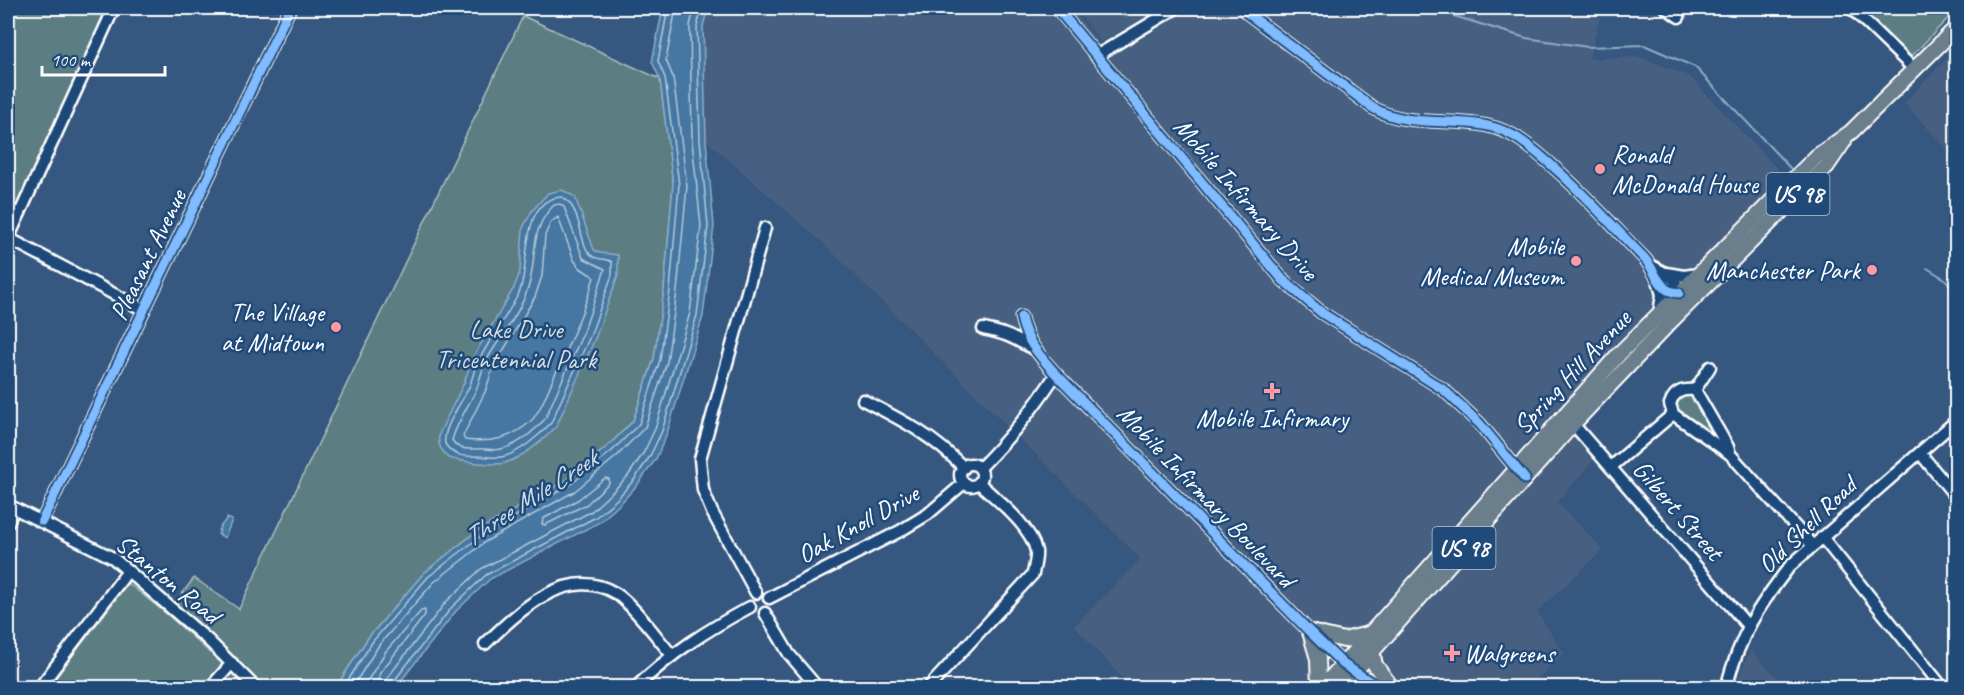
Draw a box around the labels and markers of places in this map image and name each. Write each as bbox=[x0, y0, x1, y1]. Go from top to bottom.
place label: Ronald McDonald House bbox=[1612, 138, 1759, 201]
marker: Ronald McDonald House bbox=[1593, 162, 1607, 176]
place label: Mobile Medical Museum bbox=[1420, 230, 1566, 293]
marker: Mobile Medical Museum bbox=[1569, 254, 1583, 268]
place label: Manchester Park bbox=[1706, 254, 1861, 287]
marker: Manchester Park bbox=[1865, 263, 1879, 277]
place label: The Village at Midtown bbox=[221, 296, 327, 359]
marker: The Village at Midtown bbox=[329, 320, 343, 334]
marker: Mobile Infirmary bbox=[1263, 382, 1281, 400]
place label: Mobile Infirmary bbox=[1196, 402, 1350, 435]
place label: Walgreens bbox=[1464, 637, 1557, 670]
marker: Walgreens bbox=[1445, 646, 1459, 660]

